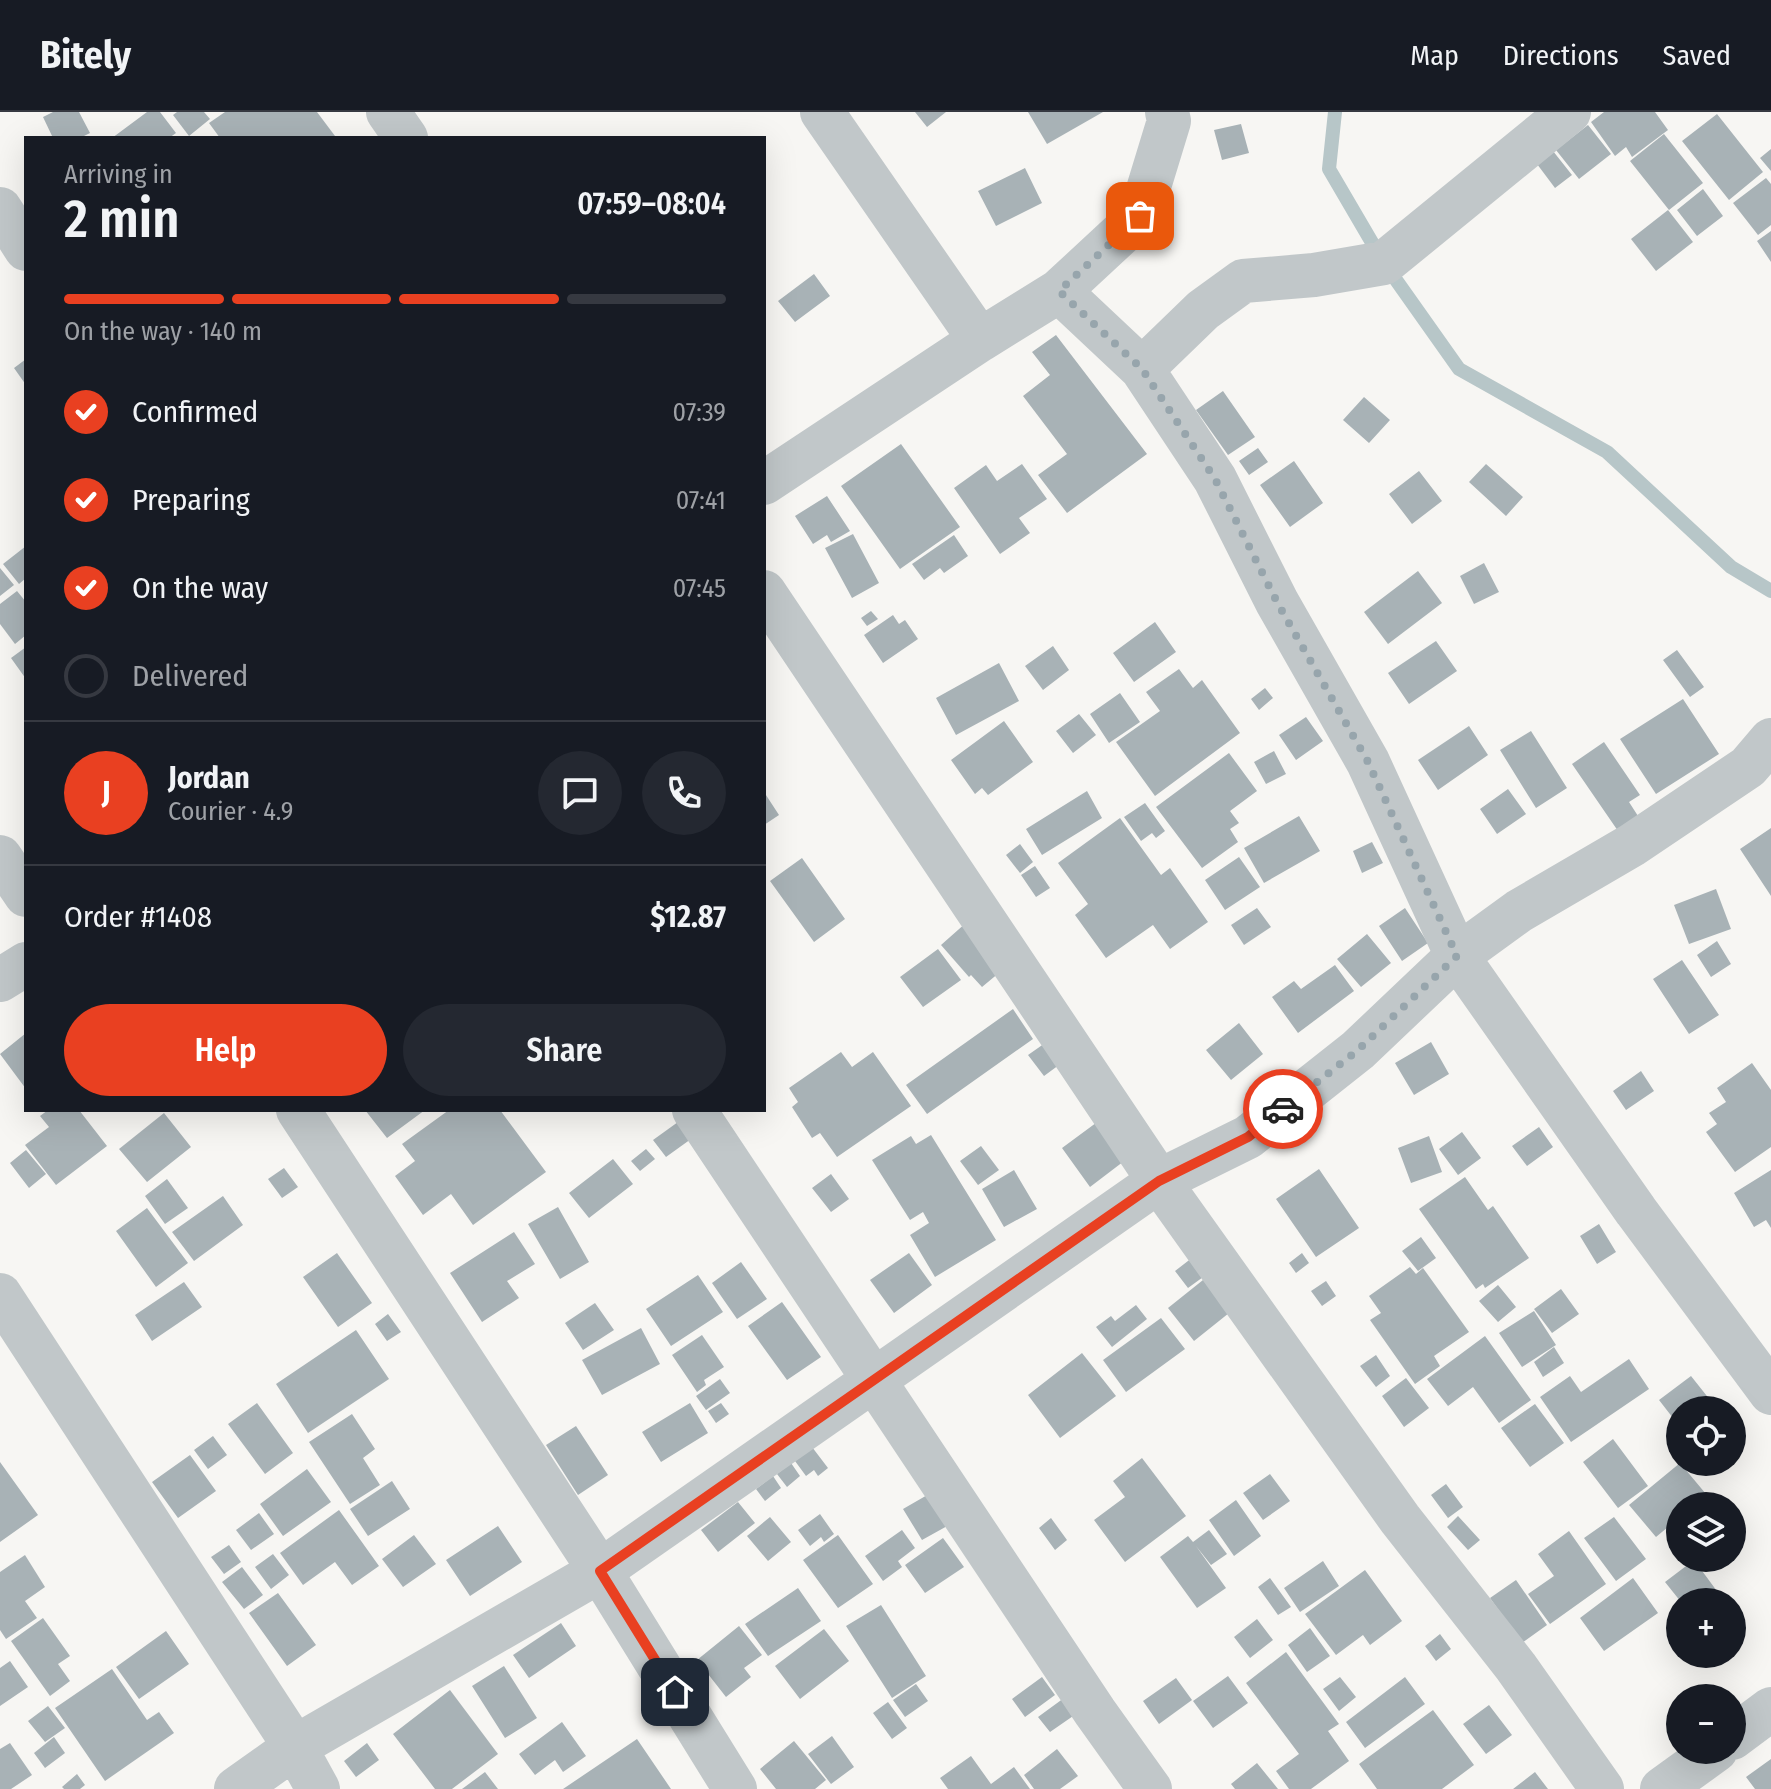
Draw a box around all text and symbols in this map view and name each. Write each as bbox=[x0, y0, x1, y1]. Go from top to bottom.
text: Bitely bbox=[40, 32, 131, 78]
text: Map bbox=[1410, 39, 1459, 72]
text: Directions bbox=[1503, 39, 1619, 72]
text: Saved bbox=[1663, 39, 1731, 72]
text: Arriving in bbox=[64, 159, 173, 190]
pin bbox=[1106, 182, 1174, 250]
text: 07:59–08:04 bbox=[577, 186, 726, 222]
text: 2 min bbox=[64, 188, 180, 251]
icon: bag bbox=[1118, 194, 1162, 238]
text: On the way · 140 m bbox=[64, 316, 262, 347]
icon: check bbox=[64, 390, 108, 434]
text: Confirmed bbox=[132, 394, 258, 430]
text: 07:39 bbox=[673, 397, 726, 428]
icon: check bbox=[64, 478, 108, 522]
text: Preparing bbox=[132, 482, 250, 518]
text: 07:41 bbox=[676, 485, 726, 516]
icon: check bbox=[64, 566, 108, 610]
text: On the way bbox=[132, 570, 268, 606]
text: 07:45 bbox=[673, 573, 726, 604]
text: Delivered bbox=[132, 658, 248, 694]
button: chat bbox=[538, 751, 622, 835]
button: phone bbox=[642, 751, 726, 835]
text: Jordan bbox=[168, 760, 250, 796]
text: J bbox=[102, 775, 110, 811]
text: Courier · 4.9 bbox=[168, 796, 293, 827]
text: Order #1408 bbox=[64, 899, 212, 935]
text: $12.87 bbox=[650, 899, 726, 935]
button: Help bbox=[64, 1004, 387, 1096]
button: Share bbox=[403, 1004, 726, 1096]
courier bbox=[1243, 1069, 1323, 1149]
icon: car bbox=[1261, 1087, 1305, 1131]
map controls bbox=[1666, 1396, 1746, 1764]
button: locate bbox=[1666, 1396, 1746, 1476]
button: layers bbox=[1666, 1492, 1746, 1572]
button: + bbox=[1666, 1588, 1746, 1668]
pin bbox=[641, 1658, 709, 1726]
icon: home bbox=[653, 1670, 697, 1714]
button: − bbox=[1666, 1684, 1746, 1764]

